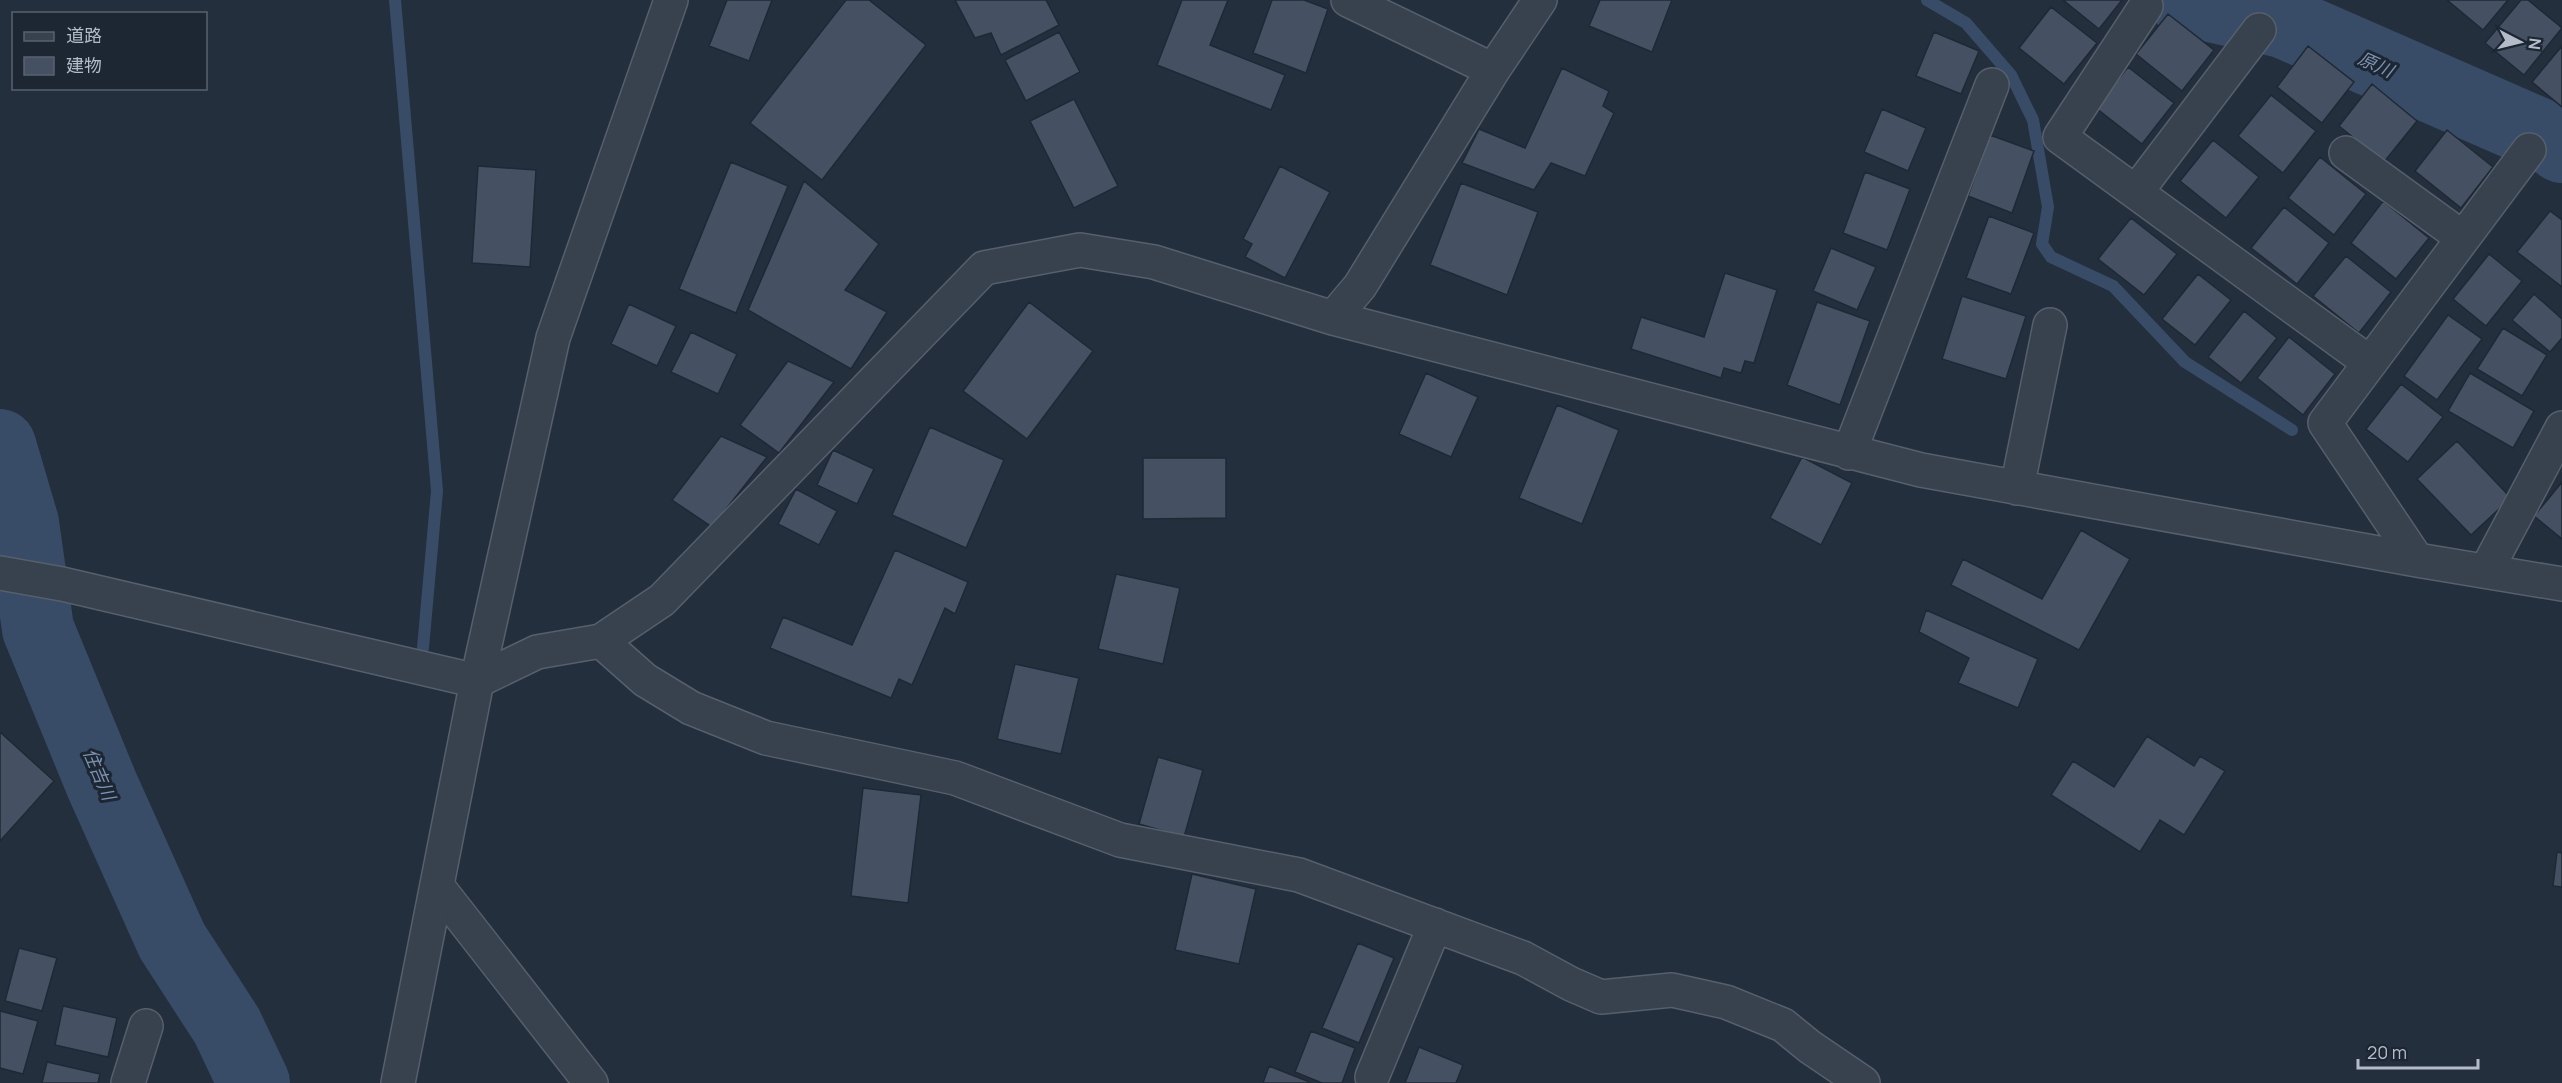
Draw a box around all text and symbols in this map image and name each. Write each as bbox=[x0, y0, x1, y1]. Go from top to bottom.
legend bbox=[12, 12, 207, 90]
north arrow bbox=[2490, 12, 2550, 72]
text: 道路 bbox=[66, 23, 102, 47]
text: N bbox=[2523, 37, 2547, 51]
water label: 原川 bbox=[2355, 46, 2399, 83]
text: 建物 bbox=[66, 53, 102, 77]
water label: 住吉川 bbox=[78, 744, 122, 805]
scale bar bbox=[2358, 1032, 2478, 1070]
text: 20 m bbox=[2367, 1040, 2407, 1064]

